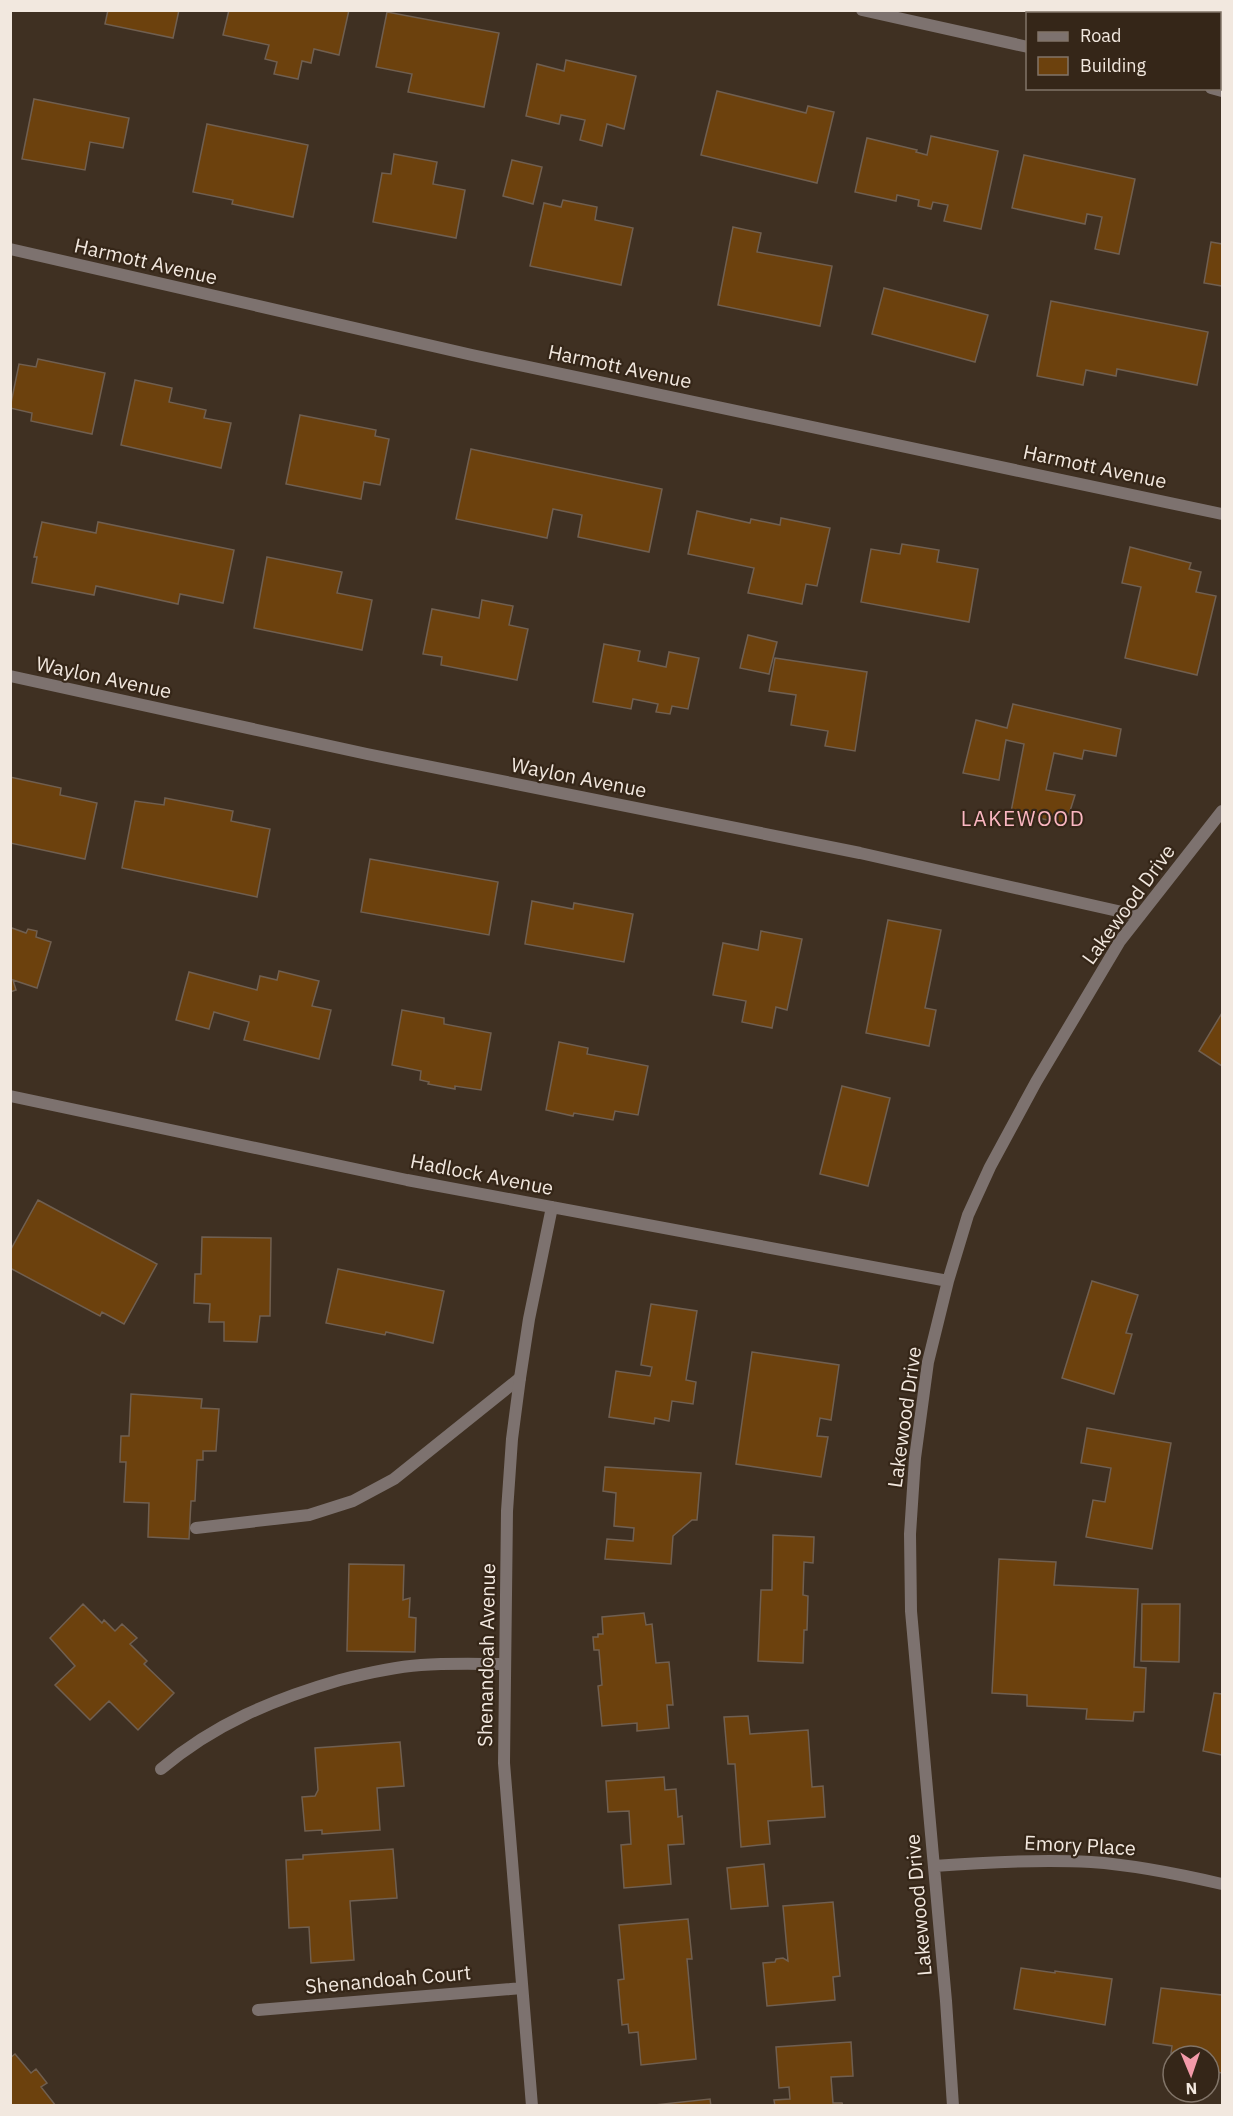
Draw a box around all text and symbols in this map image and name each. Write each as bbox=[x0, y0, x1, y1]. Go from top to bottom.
legend bbox=[1026, 12, 1221, 90]
text: Road bbox=[1080, 24, 1121, 47]
text: Building bbox=[1080, 54, 1147, 77]
street label: Harmott Avenue bbox=[72, 231, 220, 291]
street label: Harmott Avenue bbox=[546, 338, 694, 394]
street label: Harmott Avenue bbox=[1021, 438, 1169, 494]
street label: Waylon Avenue bbox=[34, 649, 174, 705]
street label: Waylon Avenue bbox=[509, 751, 649, 803]
district label: LAKEWOOD bbox=[961, 804, 1085, 832]
street label: Lakewood Drive bbox=[1075, 839, 1181, 969]
street label: Hadlock Avenue bbox=[408, 1147, 556, 1201]
street label: Lakewood Drive bbox=[881, 1345, 927, 1489]
street label: Shenandoah Avenue bbox=[471, 1563, 501, 1747]
street label: Emory Place bbox=[1024, 1829, 1137, 1861]
street label: Lakewood Drive bbox=[898, 1833, 938, 1977]
street label: Shenandoah Court bbox=[304, 1958, 472, 2000]
north arrow bbox=[1161, 2044, 1221, 2104]
text: N bbox=[1185, 2079, 1198, 2099]

